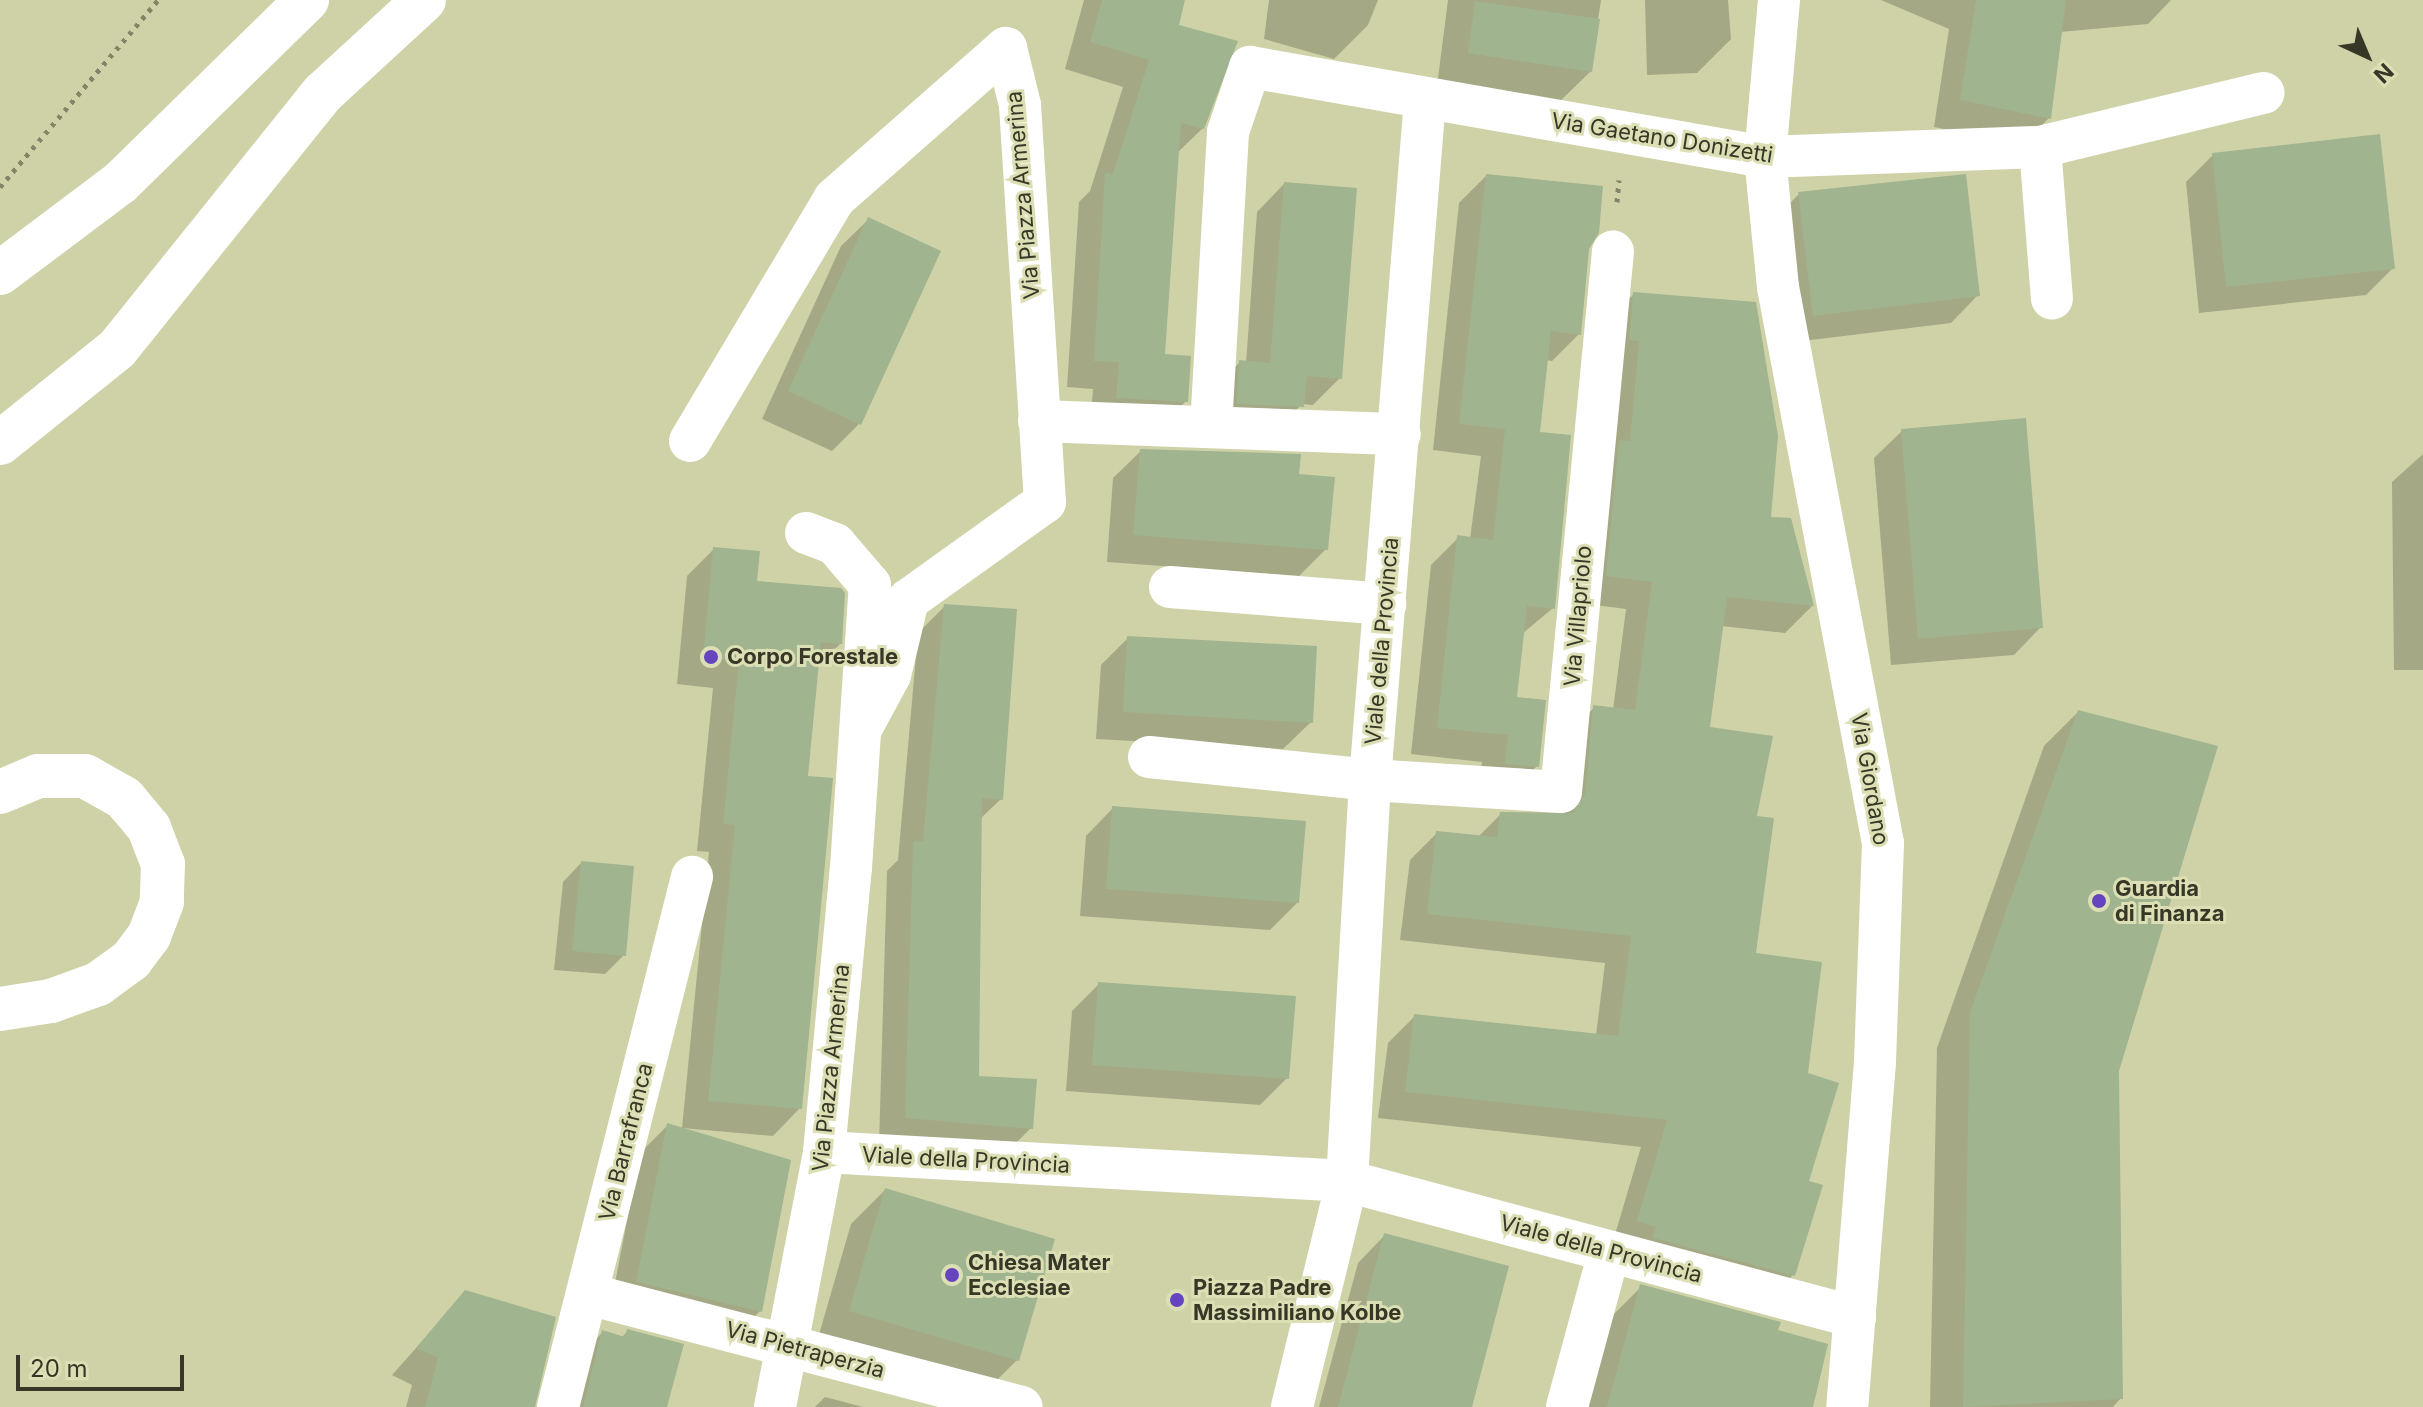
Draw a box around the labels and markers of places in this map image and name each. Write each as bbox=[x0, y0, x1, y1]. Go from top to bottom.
place label: Corpo Forestale bbox=[727, 644, 898, 670]
marker: Corpo Forestale bbox=[702, 648, 720, 666]
place label: Guardia di Finanza bbox=[2115, 875, 2224, 926]
marker: Guardia di Finanza bbox=[2090, 892, 2108, 910]
place label: Chiesa Mater Ecclesiae bbox=[968, 1249, 1111, 1300]
marker: Chiesa Mater Ecclesiae bbox=[943, 1266, 961, 1284]
place label: Piazza Padre Massimiliano Kolbe bbox=[1193, 1274, 1401, 1326]
marker: Piazza Padre Massimiliano Kolbe bbox=[1168, 1291, 1186, 1309]

